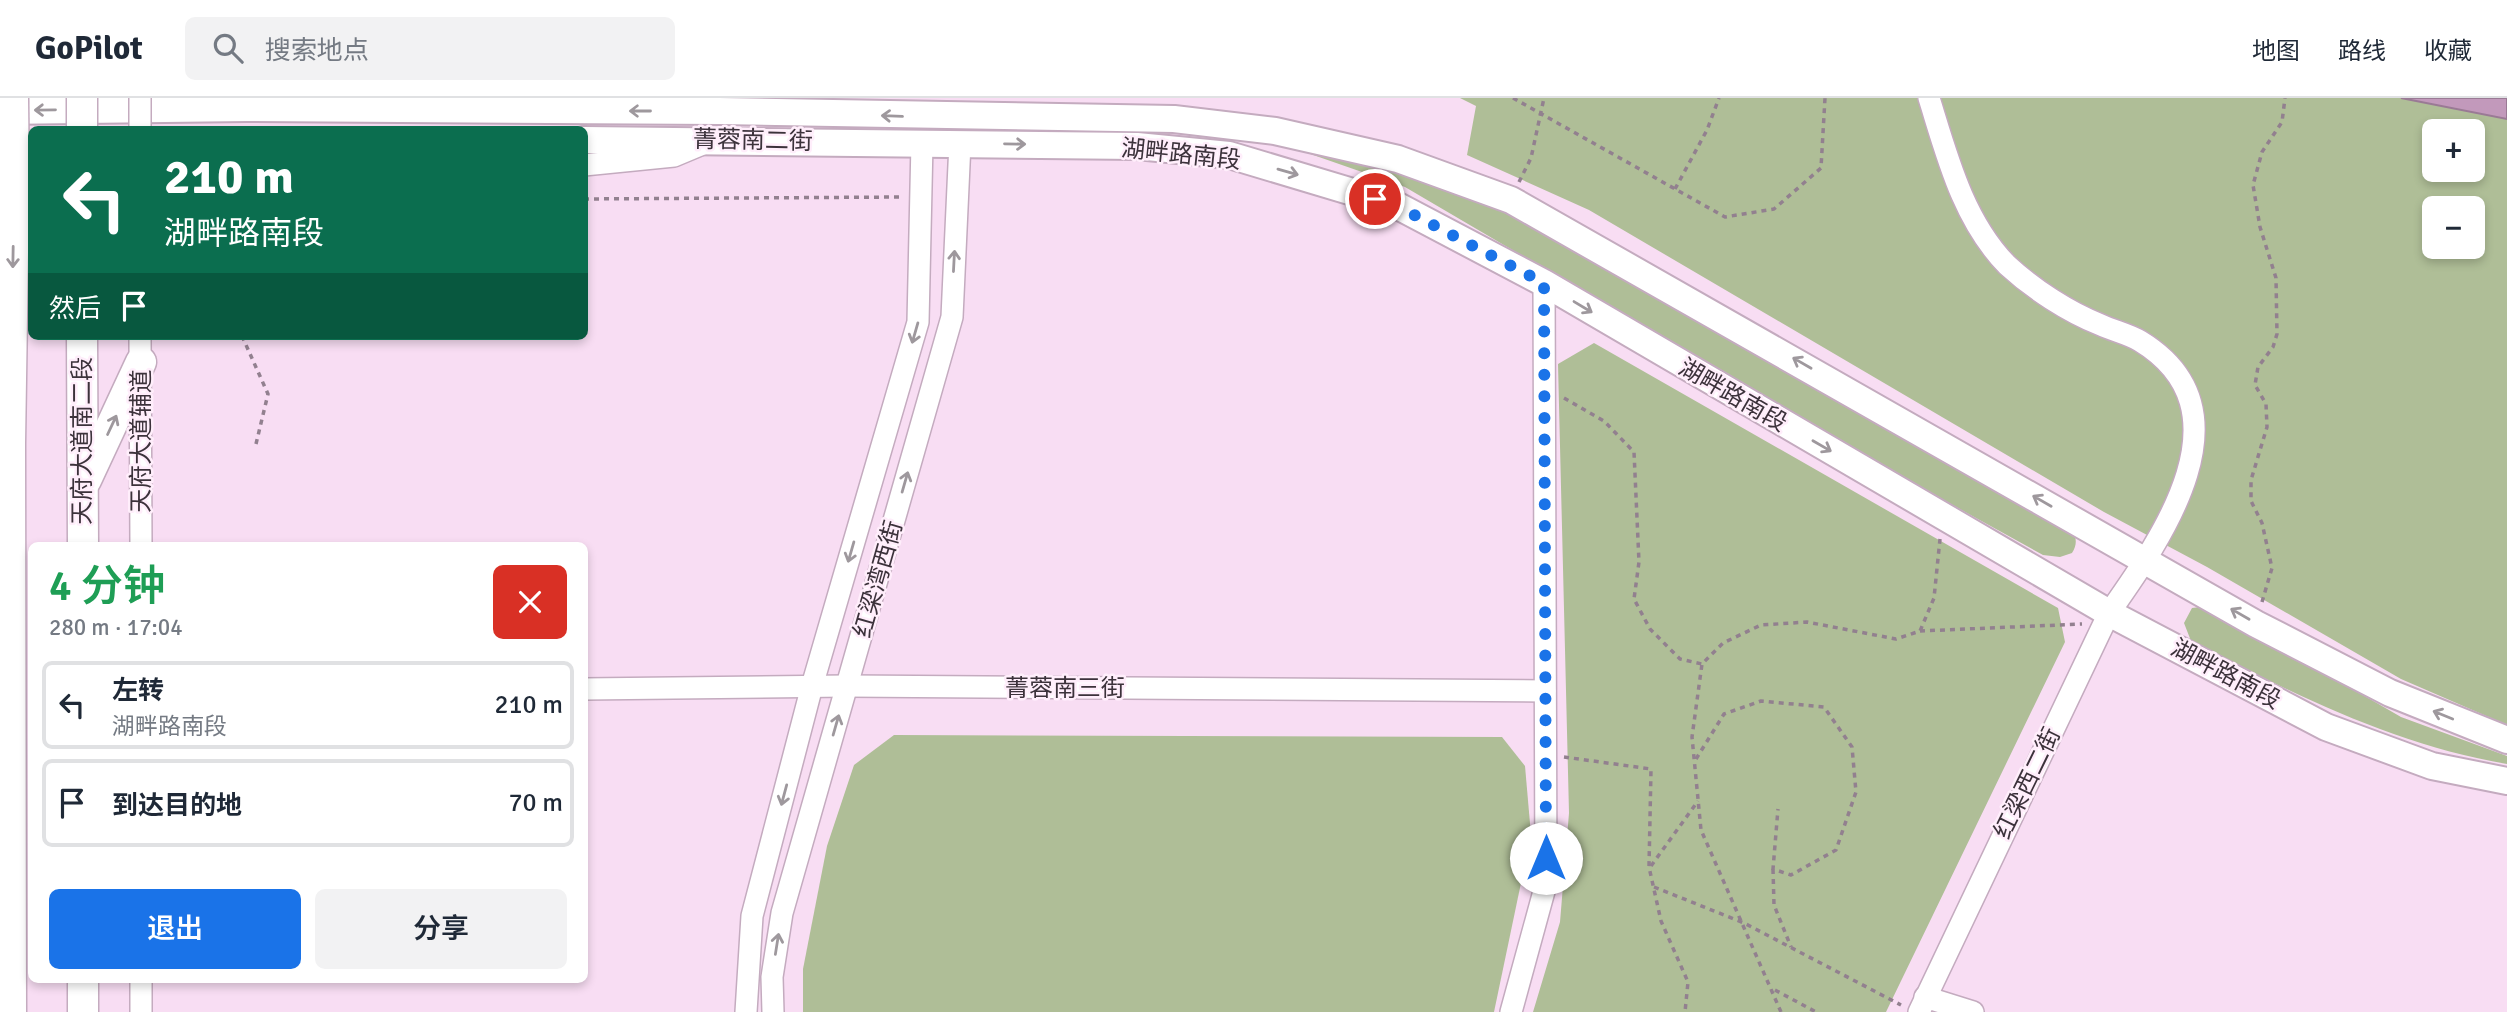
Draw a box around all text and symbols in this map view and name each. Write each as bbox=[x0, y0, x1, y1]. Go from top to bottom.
search box bbox=[185, 17, 675, 80]
text: GoPilot bbox=[35, 28, 143, 69]
icon: search bbox=[209, 29, 247, 67]
text: 搜索地点 bbox=[265, 35, 369, 67]
text: 地图 bbox=[2252, 36, 2300, 66]
text: 路线 bbox=[2338, 36, 2386, 66]
text: 收藏 bbox=[2424, 36, 2472, 66]
one-way arrow bbox=[34, 104, 57, 117]
one-way arrow bbox=[629, 104, 652, 118]
one-way arrow bbox=[881, 109, 904, 122]
map controls bbox=[2422, 119, 2485, 259]
button: + bbox=[2422, 119, 2485, 182]
street label: 菁蓉南二街 bbox=[693, 124, 813, 156]
street label: 湖畔路南段 bbox=[1120, 133, 1242, 175]
one-way arrow bbox=[1003, 137, 1026, 150]
text: 210 m bbox=[164, 147, 294, 207]
icon: left bbox=[49, 154, 140, 245]
one-way arrow bbox=[1277, 166, 1299, 179]
pin bbox=[1345, 169, 1405, 229]
icon: arrive bbox=[1356, 180, 1394, 218]
button: − bbox=[2422, 196, 2485, 259]
text: 湖畔路南段 bbox=[164, 214, 324, 253]
one-way arrow bbox=[6, 245, 20, 268]
one-way arrow bbox=[948, 250, 961, 273]
icon: arrive bbox=[115, 287, 153, 325]
text: 然后 bbox=[49, 293, 101, 325]
one-way arrow bbox=[1573, 300, 1593, 314]
one-way arrow bbox=[907, 322, 920, 344]
street label: 湖畔路南段 bbox=[1674, 352, 1792, 438]
one-way arrow bbox=[1793, 356, 1813, 370]
street label: 天府大道南二段 bbox=[67, 357, 97, 525]
street label: 天府大道辅道 bbox=[126, 369, 156, 513]
one-way arrow bbox=[106, 414, 119, 435]
one-way arrow bbox=[1811, 439, 1831, 453]
one-way arrow bbox=[899, 471, 912, 494]
one-way arrow bbox=[2033, 494, 2053, 508]
street label: 红梁湾西街 bbox=[847, 517, 909, 641]
one-way arrow bbox=[844, 541, 857, 563]
text: 4 分钟 bbox=[49, 561, 165, 612]
button: close bbox=[493, 565, 567, 639]
one-way arrow bbox=[2230, 607, 2250, 621]
text: 280 m · 17:04 bbox=[49, 613, 183, 642]
street label: 湖畔路南段 bbox=[2166, 633, 2286, 715]
street label: 菁蓉南三街 bbox=[1005, 673, 1125, 703]
text: 左转 bbox=[112, 675, 164, 707]
icon: left bbox=[53, 686, 91, 724]
text: 210 m bbox=[494, 689, 563, 721]
one-way arrow bbox=[2433, 708, 2455, 721]
text: 湖畔路南段 bbox=[112, 712, 227, 741]
one-way arrow bbox=[831, 714, 844, 736]
street label: 红梁西二街 bbox=[1987, 722, 2067, 844]
one-way arrow bbox=[776, 783, 789, 805]
icon: arrive bbox=[53, 784, 91, 822]
text: 70 m bbox=[508, 787, 563, 819]
text: 到达目的地 bbox=[112, 790, 242, 822]
position arrow bbox=[1509, 821, 1583, 895]
button: 退出 bbox=[49, 889, 301, 969]
button: 分享 bbox=[315, 889, 567, 969]
one-way arrow bbox=[771, 933, 784, 956]

